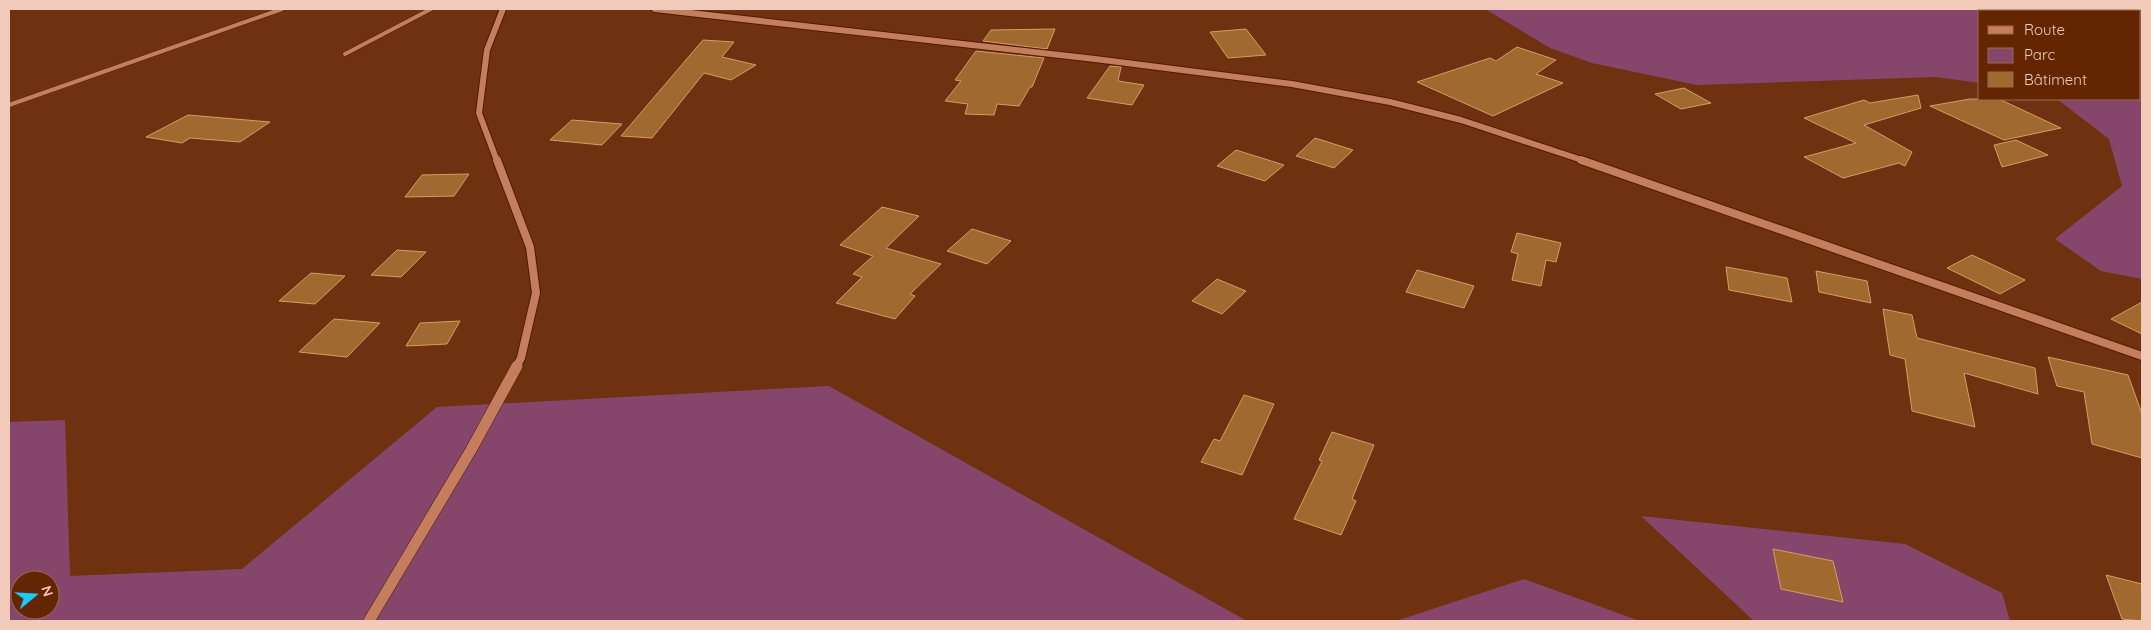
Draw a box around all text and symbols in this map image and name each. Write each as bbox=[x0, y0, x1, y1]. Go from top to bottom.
legend bbox=[1978, 10, 2141, 100]
text: Route bbox=[2024, 20, 2065, 39]
text: Parc bbox=[2024, 45, 2055, 64]
text: Bâtiment bbox=[2024, 70, 2087, 89]
north arrow bbox=[10, 570, 60, 620]
text: N bbox=[37, 583, 58, 599]

